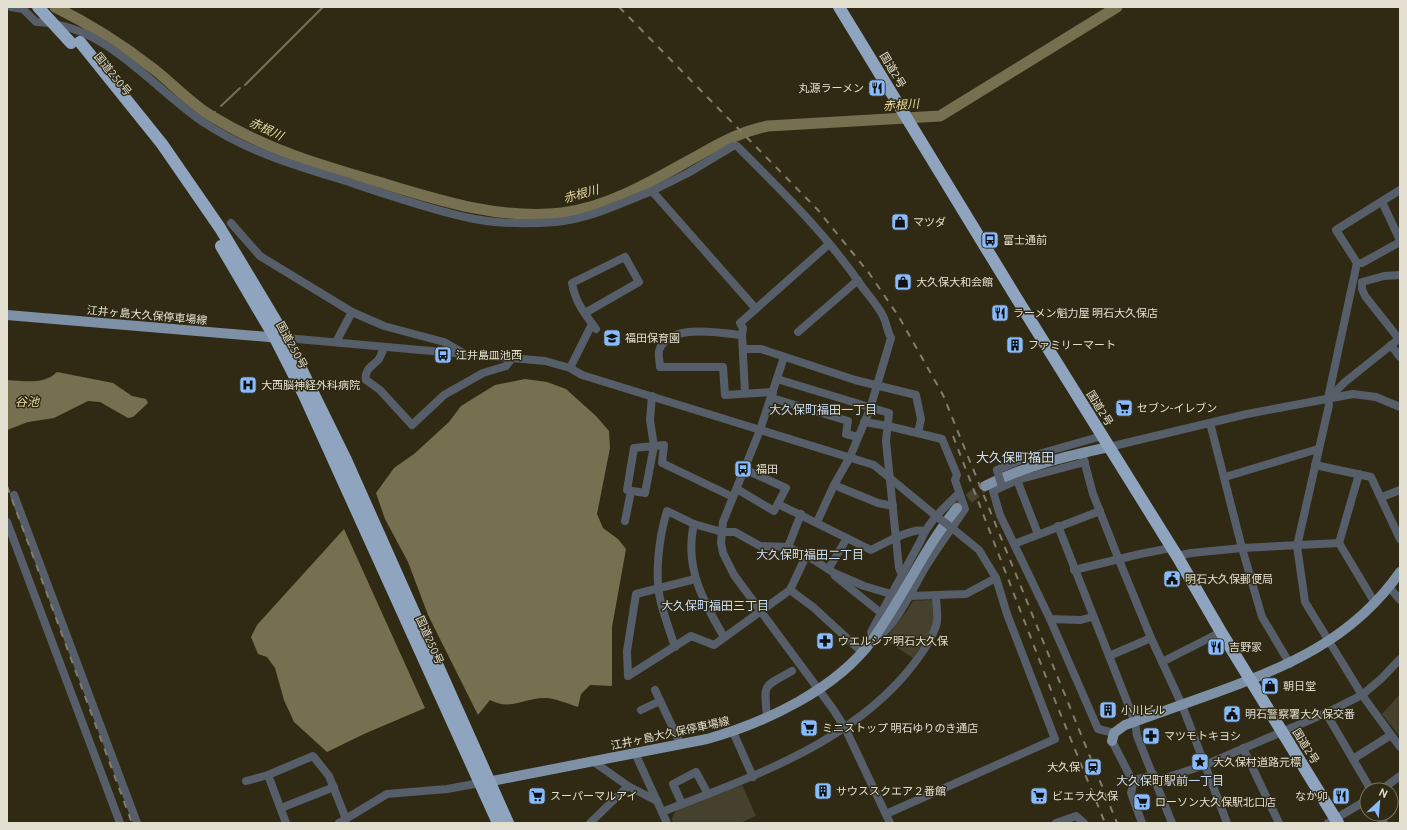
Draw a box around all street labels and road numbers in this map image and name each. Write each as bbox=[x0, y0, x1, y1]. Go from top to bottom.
street label: 国道250号 bbox=[92, 50, 134, 98]
street label: 国道2号 bbox=[878, 50, 908, 90]
street label: 江井ヶ島大久保停車場線 bbox=[86, 304, 208, 326]
street label: 国道250号 bbox=[274, 320, 310, 370]
street label: 国道2号 bbox=[1085, 388, 1115, 428]
street label: 国道250号 bbox=[414, 614, 446, 666]
street label: 江井ヶ島大久保停車場線 bbox=[610, 715, 730, 751]
street label: 国道2号 bbox=[1291, 726, 1321, 766]

